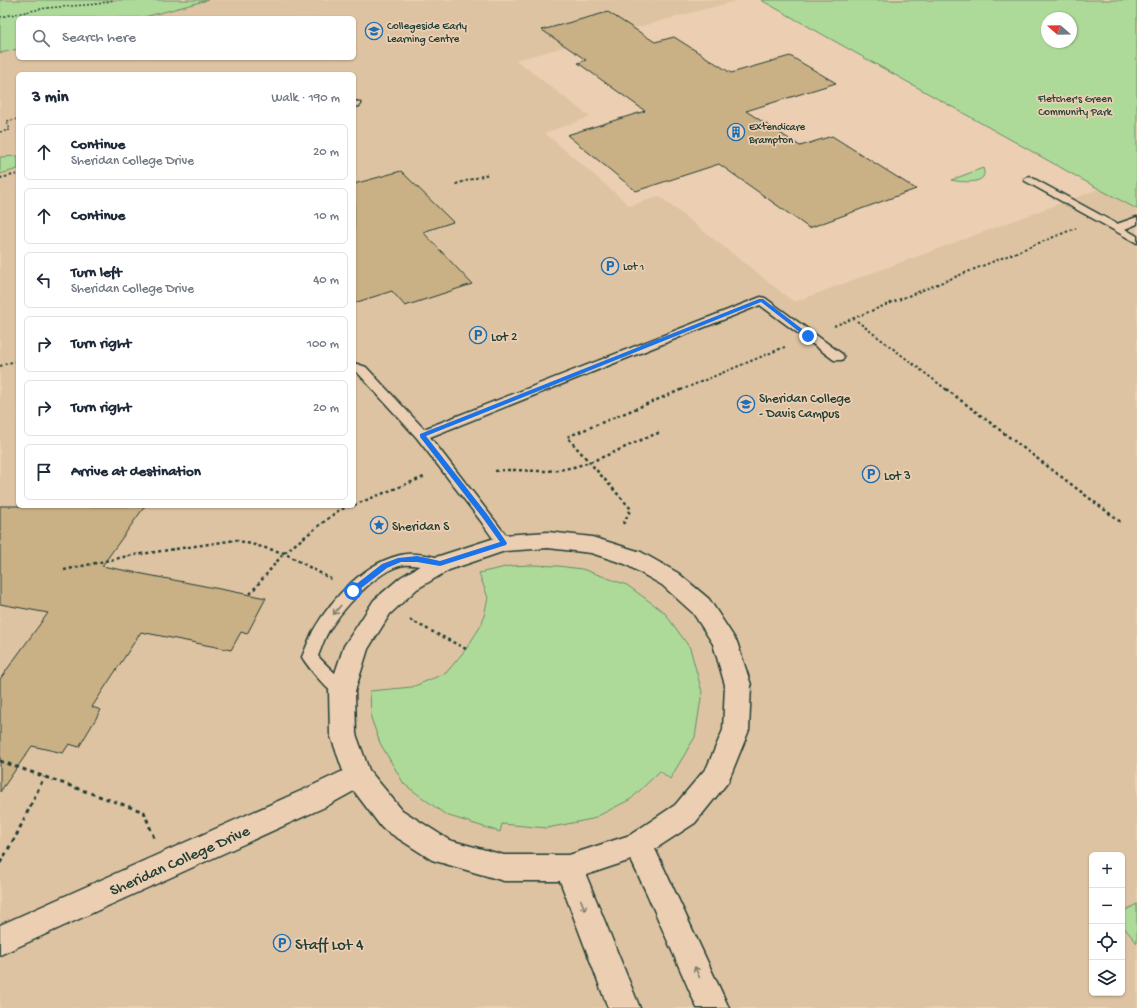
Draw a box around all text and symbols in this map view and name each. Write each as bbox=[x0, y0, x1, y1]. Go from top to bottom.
north arrow bbox=[1041, 12, 1077, 48]
search box bbox=[16, 16, 356, 60]
school or university icon: Collegeside Early Learning Centre bbox=[364, 21, 384, 41]
place label: Collegeside Early Learning Centre bbox=[387, 21, 468, 46]
icon: search bbox=[30, 27, 52, 49]
text: Search here bbox=[62, 29, 136, 47]
text: 3 min bbox=[32, 88, 69, 108]
text: Walk · 190 m bbox=[271, 91, 340, 106]
park label: Fletcher's Green Community Park bbox=[1037, 94, 1113, 119]
building icon: Extendicare Brampton bbox=[726, 122, 746, 142]
place label: Extendicare Brampton bbox=[748, 122, 806, 147]
text: Continue bbox=[71, 136, 125, 154]
icon: ahead bbox=[33, 141, 55, 163]
text: 20 m bbox=[313, 145, 339, 160]
text: Sheridan College Drive bbox=[71, 154, 194, 169]
icon: ahead bbox=[33, 205, 55, 227]
text: Continue bbox=[71, 207, 125, 225]
text: 10 m bbox=[314, 209, 339, 224]
parking icon: Lot 1 bbox=[600, 256, 620, 276]
place label: Lot 1 bbox=[623, 262, 644, 274]
text: Turn left bbox=[71, 264, 122, 282]
icon: left bbox=[33, 269, 55, 291]
text: 40 m bbox=[313, 273, 339, 288]
text: Sheridan College Drive bbox=[71, 282, 194, 297]
parking icon: Lot 2 bbox=[468, 325, 488, 345]
route end bbox=[799, 327, 817, 345]
place label: Lot 2 bbox=[491, 330, 518, 345]
icon: right bbox=[33, 333, 55, 355]
text: Turn right bbox=[71, 335, 131, 353]
text: 100 m bbox=[307, 337, 339, 352]
place label: Sheridan College - Davis Campus bbox=[759, 392, 851, 422]
school or university icon: Sheridan College - Davis Campus bbox=[736, 394, 756, 414]
icon: right bbox=[33, 397, 55, 419]
text: Turn right bbox=[71, 399, 131, 417]
text: 20 m bbox=[313, 401, 339, 416]
icon: arrive bbox=[33, 461, 55, 483]
text: Arrive at destination bbox=[71, 463, 201, 481]
parking icon: Lot 3 bbox=[861, 464, 881, 484]
place label: Lot 3 bbox=[884, 469, 911, 484]
place icon: Sheridan S bbox=[369, 515, 389, 535]
place label: Sheridan S bbox=[392, 520, 450, 535]
route start bbox=[344, 582, 362, 600]
one-way arrow bbox=[332, 605, 341, 616]
street label: Sheridan College Drive bbox=[107, 822, 254, 902]
map controls bbox=[1089, 852, 1125, 996]
button: + bbox=[1089, 852, 1125, 888]
button: − bbox=[1089, 888, 1125, 924]
one-way arrow bbox=[580, 898, 588, 910]
button: locate bbox=[1089, 924, 1125, 960]
parking icon: Staff Lot 4 bbox=[272, 933, 292, 953]
place label: Staff Lot 4 bbox=[295, 937, 364, 956]
button: layers bbox=[1089, 960, 1125, 996]
one-way arrow bbox=[693, 967, 700, 979]

